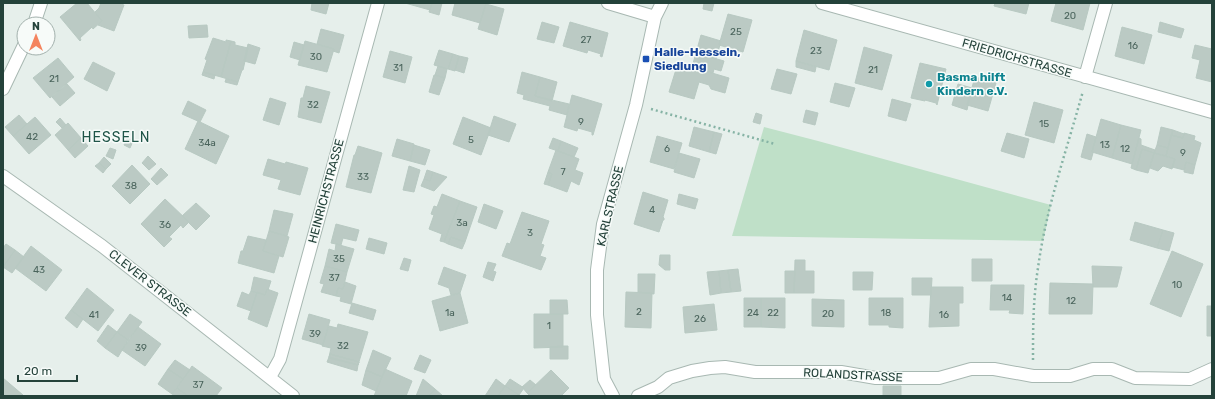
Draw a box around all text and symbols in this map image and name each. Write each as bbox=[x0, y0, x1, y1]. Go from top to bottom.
house number: 20 bbox=[1064, 10, 1076, 22]
north arrow bbox=[16, 16, 56, 56]
text: N bbox=[32, 20, 40, 33]
house number: 25 bbox=[730, 26, 742, 38]
house number: 27 bbox=[581, 34, 592, 46]
street label: FRIEDRICHSTRASSE bbox=[960, 36, 1074, 80]
house number: 16 bbox=[1128, 40, 1138, 52]
place label: Halle-Hesseln, Siedlung bbox=[654, 45, 741, 73]
house number: 23 bbox=[810, 45, 822, 57]
house number: 30 bbox=[310, 51, 322, 63]
marker: Halle-Hesseln, Siedlung bbox=[641, 54, 651, 64]
house number: 31 bbox=[393, 62, 403, 74]
house number: 21 bbox=[868, 64, 878, 76]
place label: Basma hilft Kindern e.V. bbox=[937, 70, 1007, 98]
house number: 21 bbox=[49, 73, 59, 85]
marker: Basma hilft Kindern e.V. bbox=[924, 79, 934, 89]
house number: 32 bbox=[307, 99, 319, 111]
house number: 9 bbox=[578, 116, 584, 128]
house number: 15 bbox=[1039, 118, 1049, 130]
district label: HESSELN bbox=[82, 129, 151, 146]
house number: 42 bbox=[26, 131, 38, 143]
house number: 5 bbox=[468, 134, 474, 146]
house number: 34a bbox=[198, 137, 216, 149]
street label: HEINRICHSTRASSE bbox=[305, 137, 347, 245]
house number: 13 bbox=[1100, 139, 1110, 151]
house number: 6 bbox=[664, 143, 670, 155]
house number: 12 bbox=[1120, 143, 1130, 155]
house number: 9 bbox=[1180, 147, 1186, 159]
street label: KARLSTRASSE bbox=[594, 164, 626, 248]
house number: 7 bbox=[560, 166, 566, 178]
house number: 33 bbox=[357, 171, 369, 183]
house number: 38 bbox=[125, 180, 137, 192]
house number: 4 bbox=[649, 204, 655, 216]
house number: 3a bbox=[456, 217, 468, 229]
house number: 36 bbox=[159, 219, 171, 231]
house number: 3 bbox=[527, 227, 533, 239]
street label: CLEVER STRASSE bbox=[106, 247, 194, 319]
house number: 35 bbox=[333, 253, 345, 265]
house number: 43 bbox=[33, 264, 45, 276]
house number: 37 bbox=[328, 272, 340, 284]
house number: 10 bbox=[1172, 279, 1182, 291]
house number: 14 bbox=[1002, 292, 1012, 304]
house number: 12 bbox=[1066, 295, 1076, 307]
house number: 2 bbox=[636, 306, 642, 318]
house number: 1a bbox=[445, 307, 455, 319]
house number: 24 bbox=[747, 307, 759, 319]
house number: 22 bbox=[767, 307, 779, 319]
house number: 18 bbox=[881, 307, 891, 319]
house number: 20 bbox=[822, 308, 834, 320]
house number: 41 bbox=[89, 309, 99, 321]
house number: 16 bbox=[939, 309, 949, 321]
house number: 26 bbox=[694, 313, 706, 325]
house number: 1 bbox=[547, 320, 551, 332]
house number: 39 bbox=[309, 328, 321, 340]
house number: 32 bbox=[337, 340, 349, 352]
house number: 39 bbox=[135, 342, 147, 354]
scale bar bbox=[18, 357, 77, 383]
text: 20 m bbox=[24, 364, 52, 378]
street label: ROLANDSTRASSE bbox=[803, 365, 903, 385]
house number: 37 bbox=[192, 379, 204, 391]

